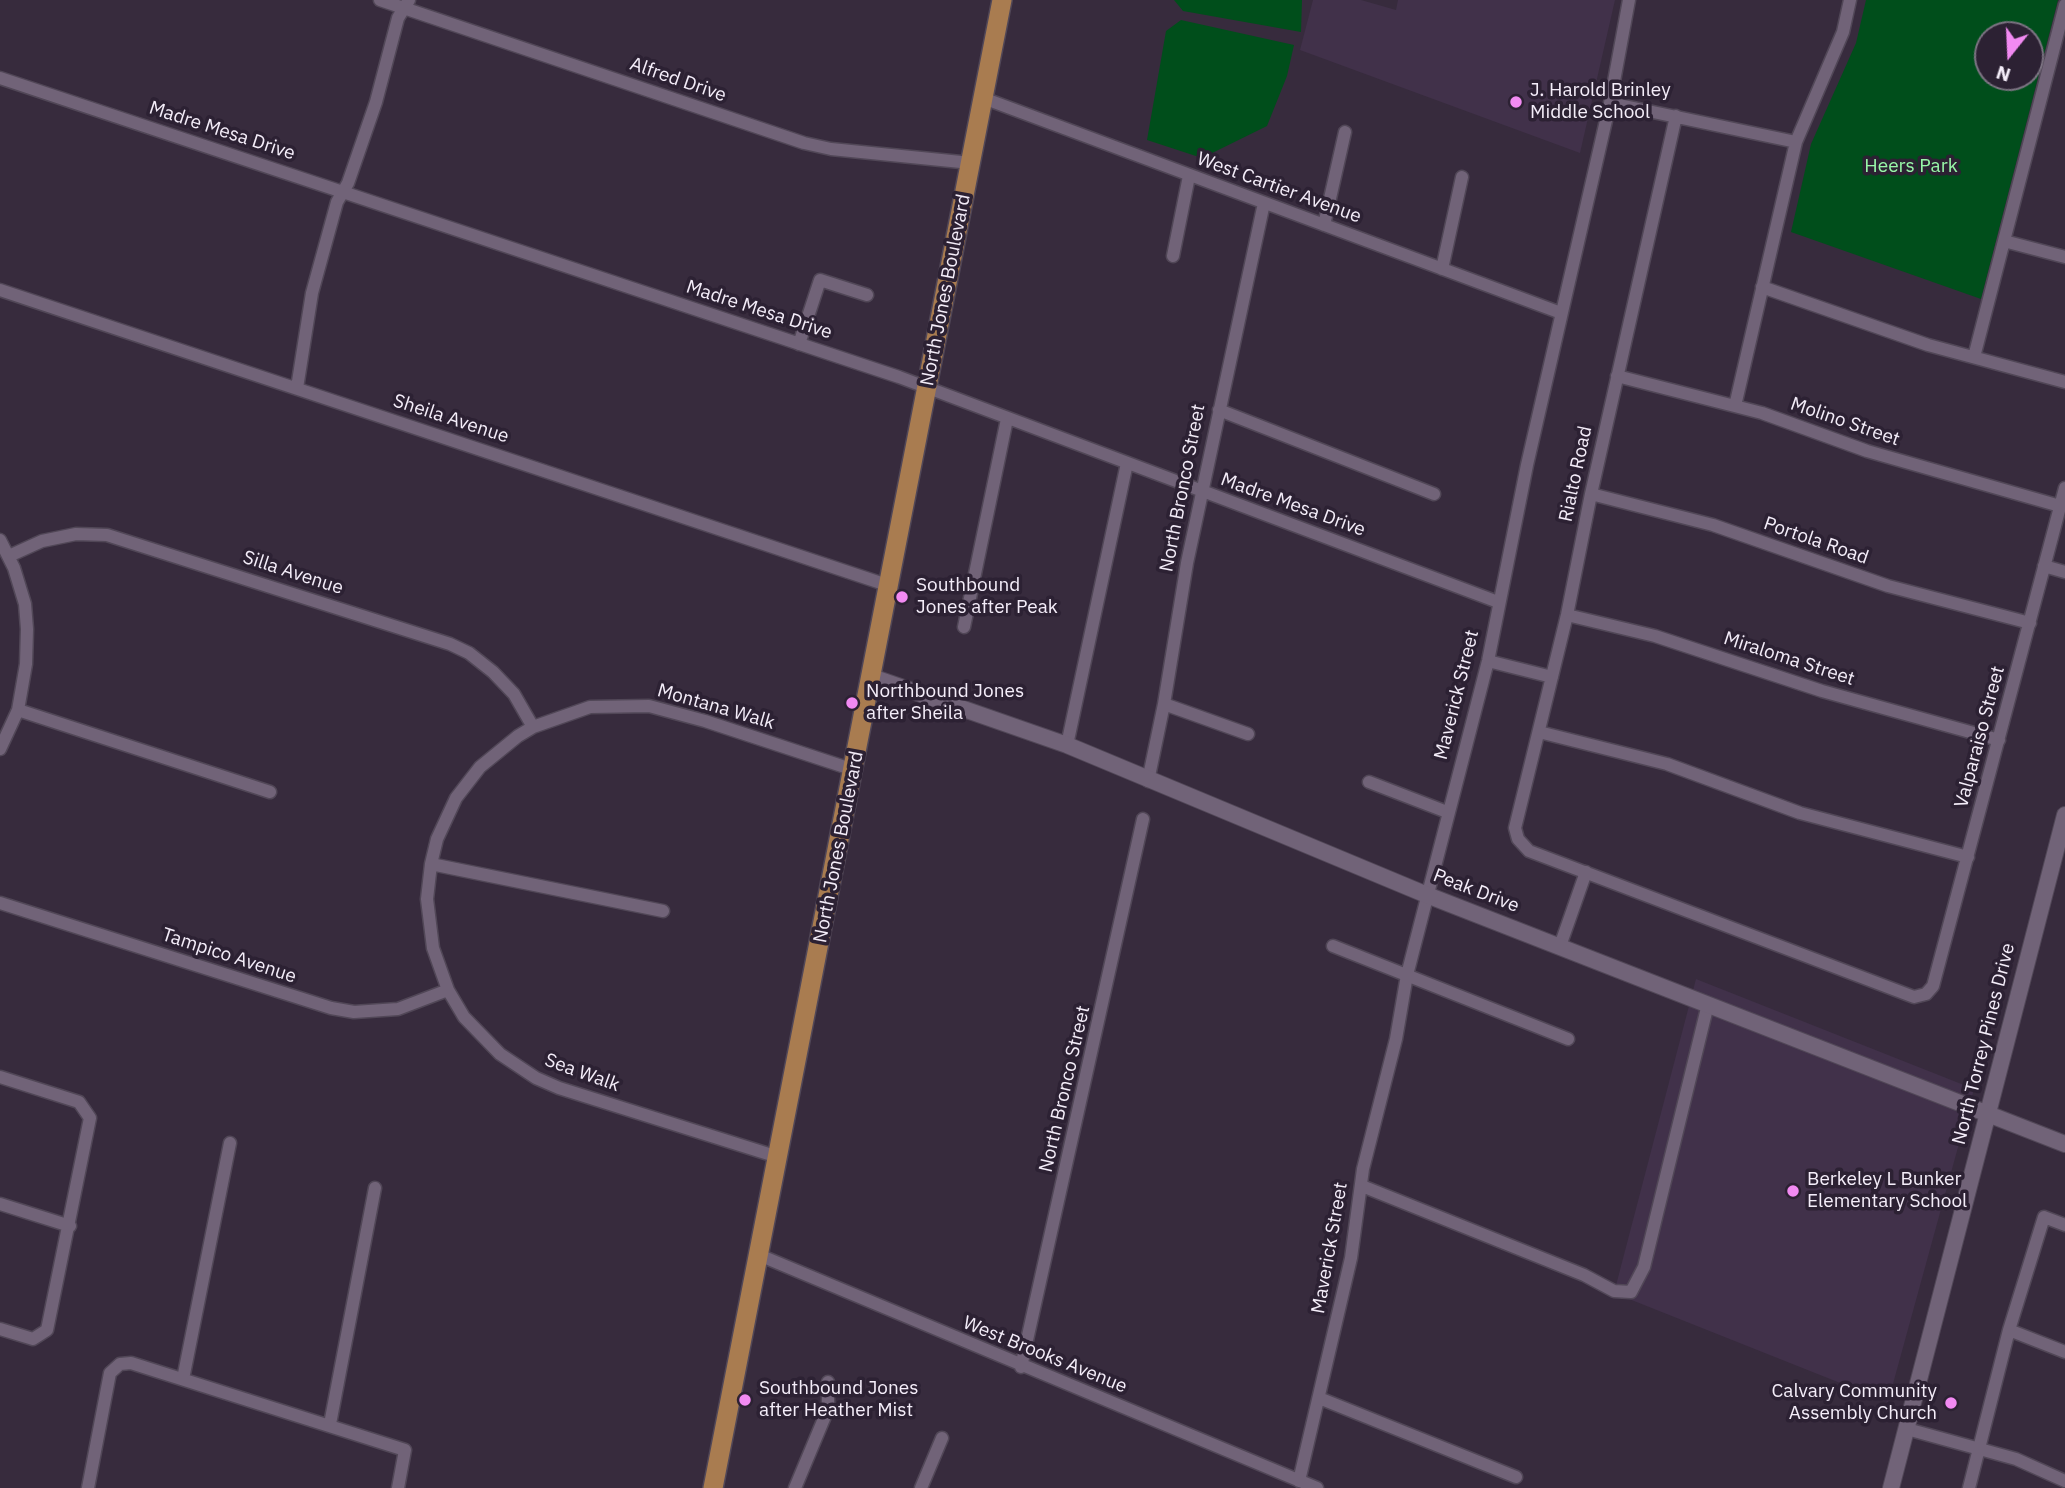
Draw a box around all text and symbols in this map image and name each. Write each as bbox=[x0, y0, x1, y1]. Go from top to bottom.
north arrow bbox=[1974, 21, 2044, 91]
street label: Alfred Drive bbox=[627, 53, 729, 107]
text: N bbox=[1993, 61, 2013, 88]
place label: J. Harold Brinley Middle School bbox=[1530, 80, 1671, 124]
marker: J. Harold Brinley Middle School bbox=[1508, 94, 1524, 110]
street label: Madre Mesa Drive bbox=[146, 97, 298, 165]
street label: West Cartier Avenue bbox=[1194, 148, 1364, 228]
park label: Heers Park bbox=[1864, 156, 1958, 178]
street label: North Jones Boulevard bbox=[916, 192, 976, 388]
street label: Madre Mesa Drive bbox=[683, 276, 835, 344]
street label: Sheila Avenue bbox=[390, 390, 512, 448]
street label: Molino Street bbox=[1787, 393, 1903, 451]
street label: North Bronco Street bbox=[1156, 402, 1210, 574]
street label: Rialto Road bbox=[1555, 424, 1597, 524]
street label: Madre Mesa Drive bbox=[1218, 468, 1368, 542]
street label: Portola Road bbox=[1761, 512, 1871, 570]
street label: Silla Avenue bbox=[240, 546, 346, 600]
place label: Southbound Jones after Peak bbox=[916, 575, 1058, 619]
marker: Southbound Jones after Peak bbox=[894, 589, 910, 605]
street label: Miraloma Street bbox=[1721, 627, 1857, 691]
street label: Maverick Street bbox=[1430, 628, 1484, 762]
street label: Valparaiso Street bbox=[1950, 664, 2010, 810]
street label: Montana Walk bbox=[655, 679, 777, 735]
place label: Northbound Jones after Sheila bbox=[866, 681, 1024, 725]
marker: Northbound Jones after Sheila bbox=[844, 695, 860, 711]
street label: North Jones Boulevard bbox=[809, 749, 869, 945]
street label: Peak Drive bbox=[1430, 864, 1522, 918]
street label: Tampico Avenue bbox=[159, 924, 299, 988]
street label: North Torrey Pines Drive bbox=[1948, 941, 2020, 1147]
street label: North Bronco Street bbox=[1035, 1003, 1095, 1175]
street label: Sea Walk bbox=[541, 1049, 623, 1097]
place label: Berkeley L Bunker Elementary School bbox=[1807, 1169, 1967, 1213]
street label: Maverick Street bbox=[1307, 1181, 1353, 1315]
marker: Berkeley L Bunker Elementary School bbox=[1785, 1183, 1801, 1199]
street label: West Brooks Avenue bbox=[960, 1312, 1130, 1398]
place label: Southbound Jones after Heather Mist bbox=[759, 1378, 918, 1422]
place label: Calvary Community Assembly Church bbox=[1772, 1381, 1937, 1425]
marker: Southbound Jones after Heather Mist bbox=[737, 1392, 753, 1408]
marker: Calvary Community Assembly Church bbox=[1943, 1395, 1959, 1411]

